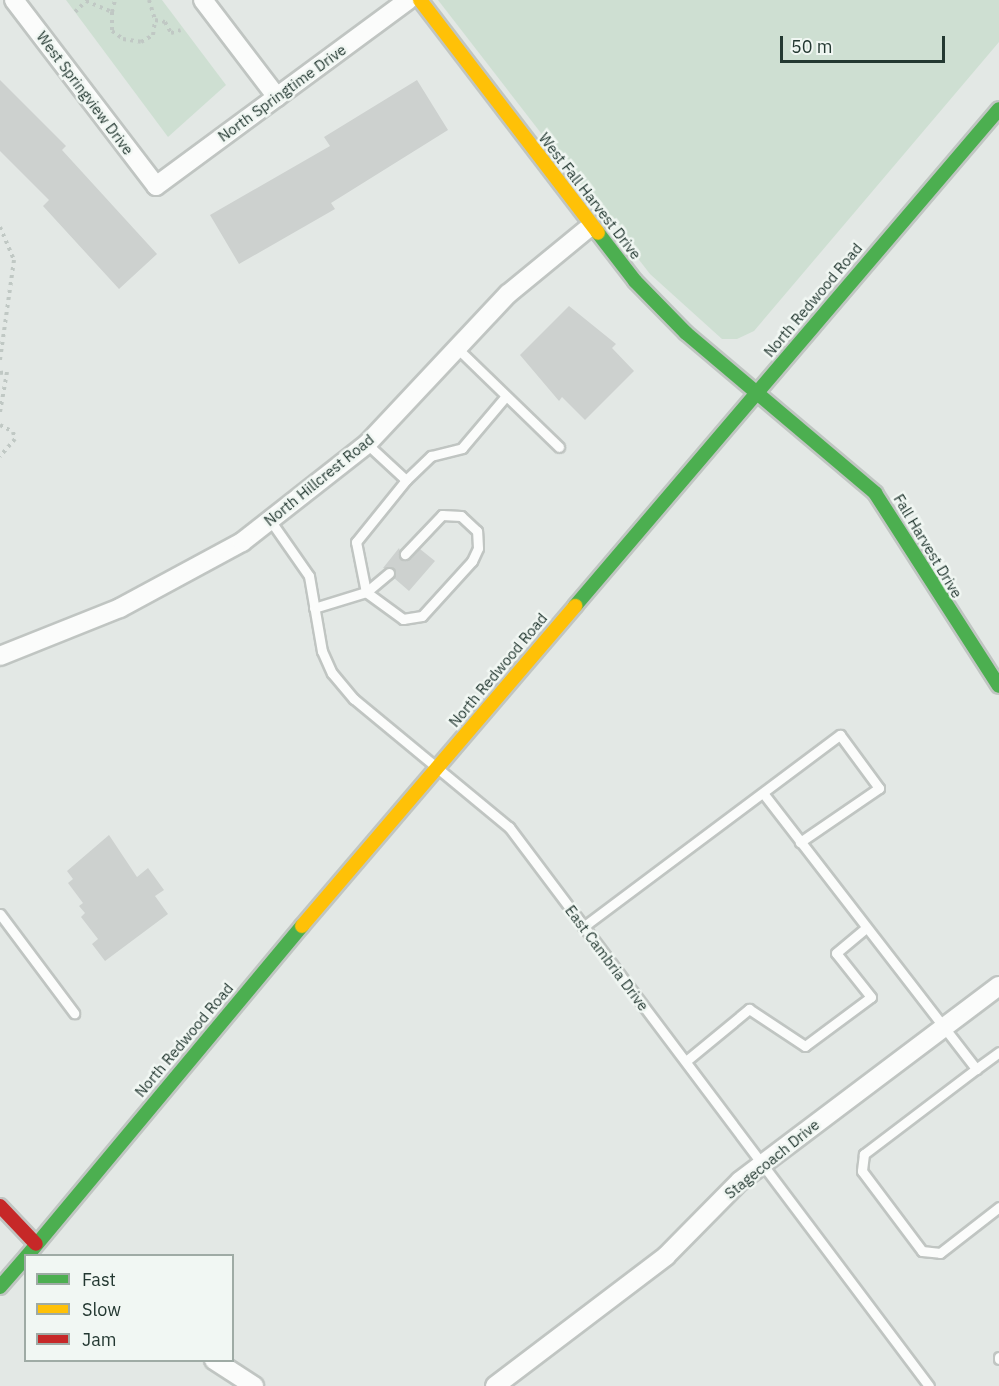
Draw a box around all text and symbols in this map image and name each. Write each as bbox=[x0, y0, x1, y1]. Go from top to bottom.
scale bar bbox=[783, 24, 948, 62]
street label: West Springview Drive bbox=[33, 28, 137, 158]
text: 50 m bbox=[791, 35, 833, 58]
street label: North Springtime Drive bbox=[215, 41, 349, 145]
street label: West Fall Harvest Drive bbox=[535, 129, 645, 263]
street label: North Redwood Road bbox=[760, 239, 866, 361]
street label: North Hillcrest Road bbox=[260, 430, 378, 530]
street label: Fall Harvest Drive bbox=[890, 491, 966, 601]
street label: North Redwood Road bbox=[445, 609, 551, 731]
street label: East Cambria Drive bbox=[561, 902, 653, 1014]
street label: North Redwood Road bbox=[131, 979, 237, 1101]
street label: Stagecoach Drive bbox=[721, 1115, 823, 1203]
legend bbox=[24, 1254, 234, 1362]
text: Fast bbox=[82, 1268, 116, 1291]
text: Slow bbox=[82, 1298, 121, 1321]
text: Jam bbox=[82, 1328, 117, 1351]

